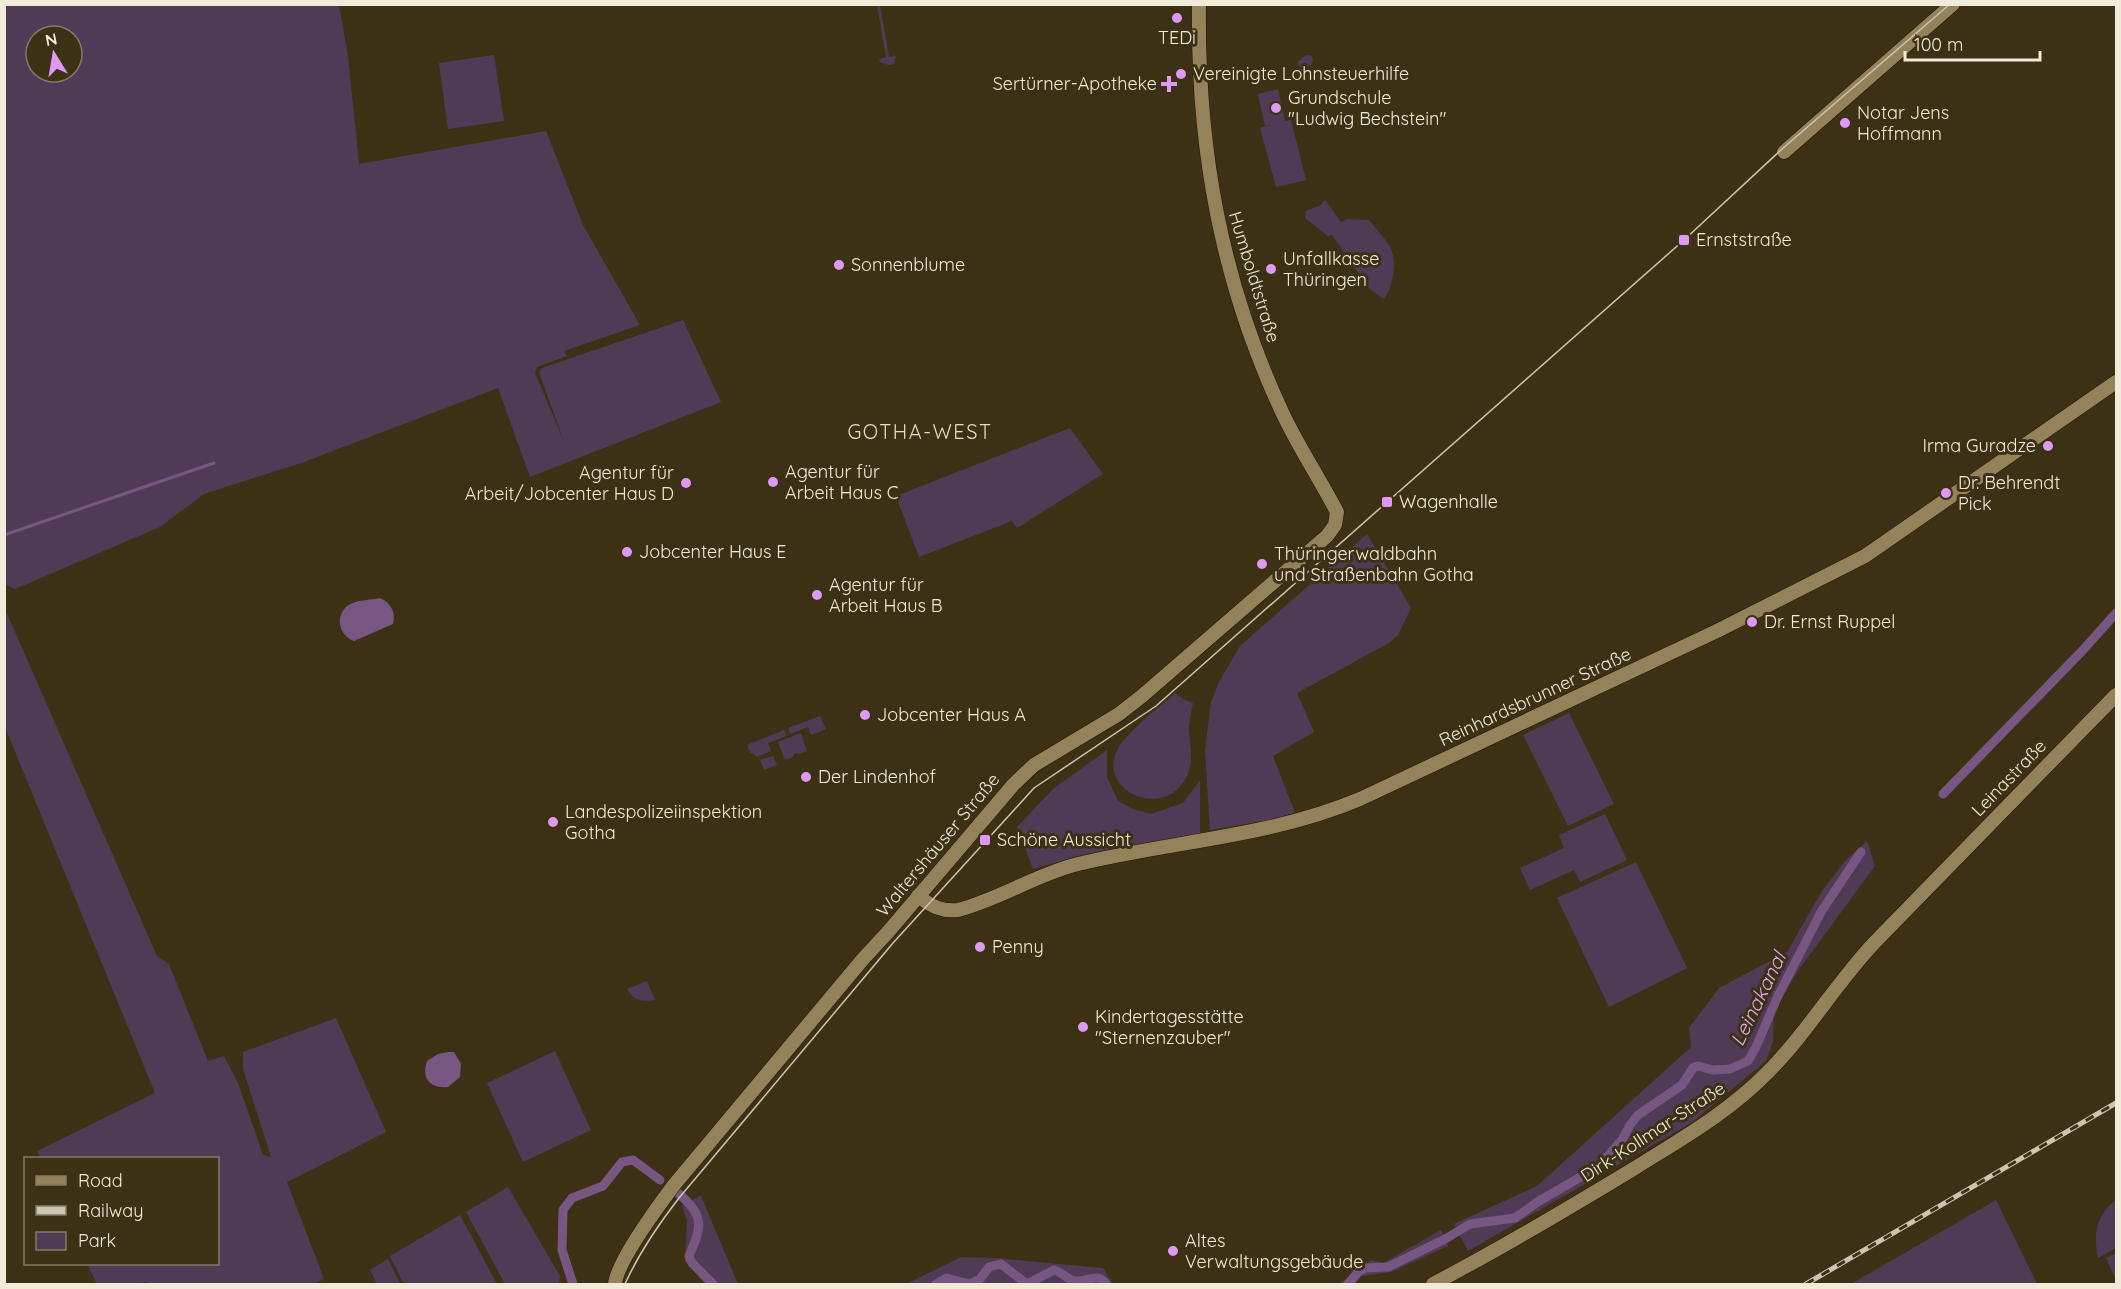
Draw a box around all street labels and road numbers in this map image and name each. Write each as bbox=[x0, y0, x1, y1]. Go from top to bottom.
street label: Humboldtstraße bbox=[1224, 208, 1285, 345]
street label: Reinhardsbrunner Straße bbox=[1435, 642, 1634, 751]
street label: Leinastraße bbox=[1966, 734, 2051, 821]
street label: Waltershäuser Straße bbox=[871, 768, 1004, 921]
street label: Dirk-Kollmar-Straße bbox=[1576, 1076, 1729, 1187]

